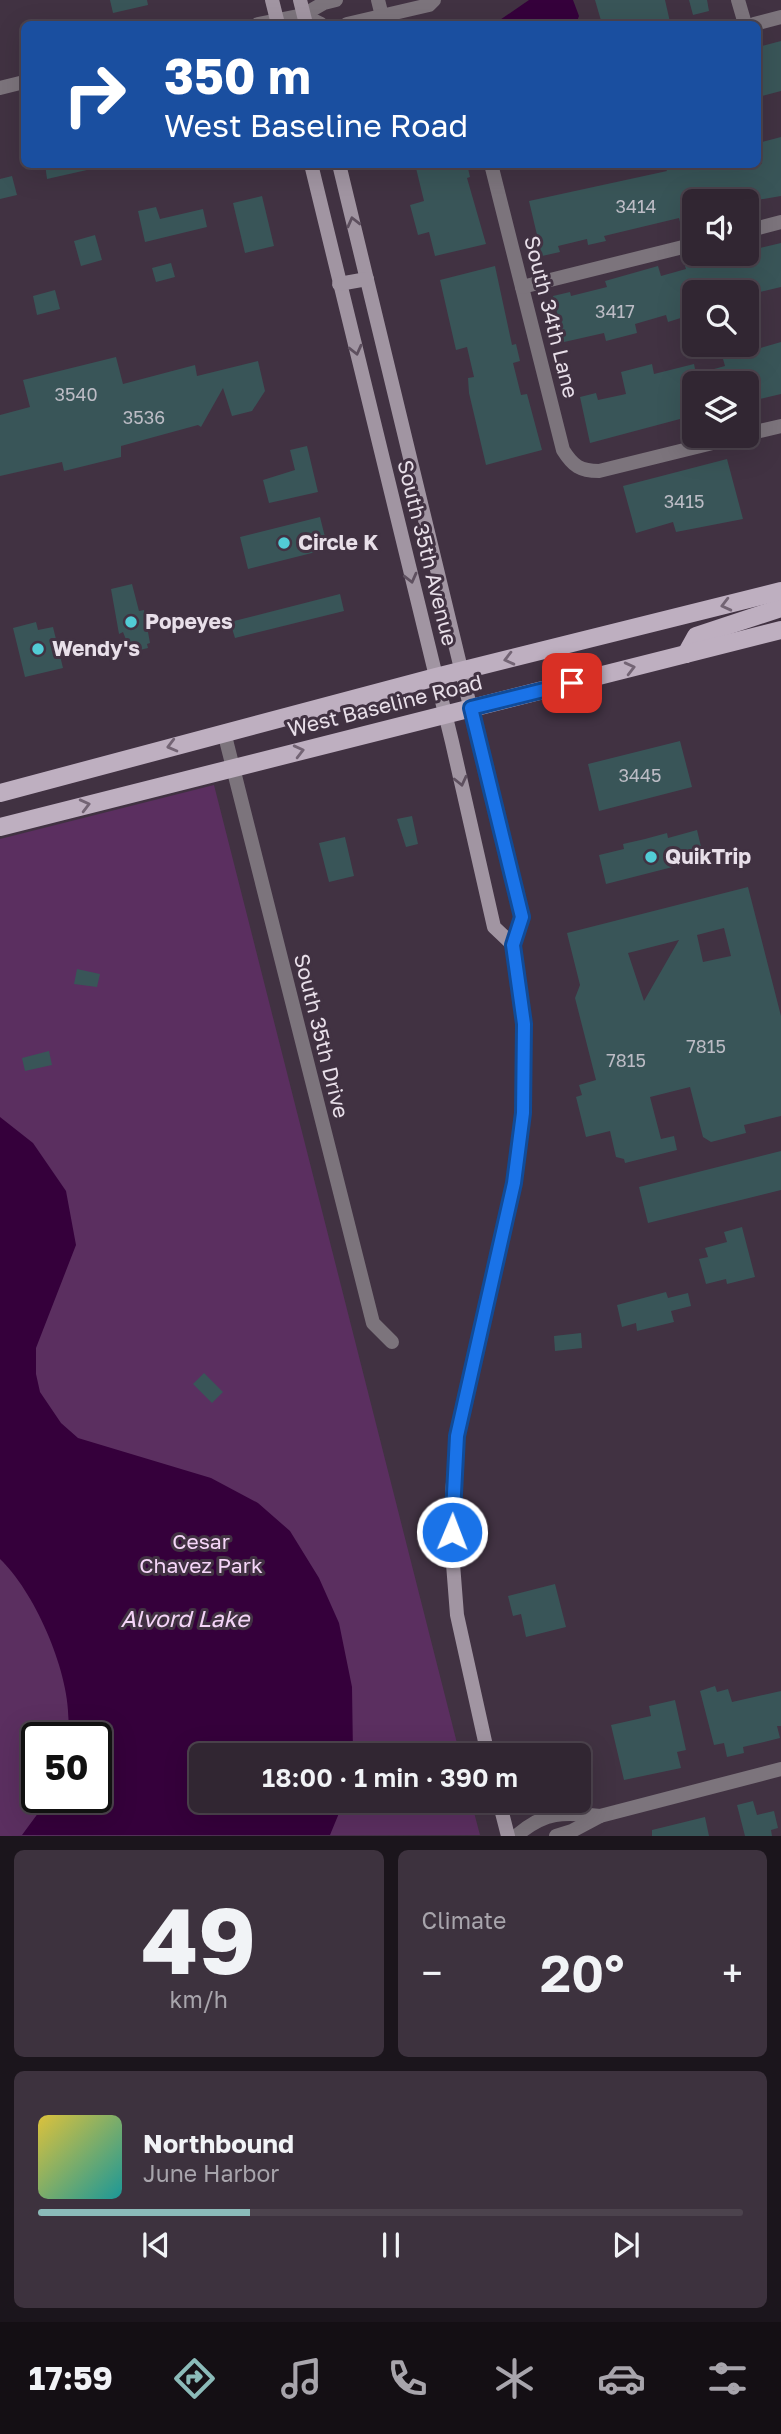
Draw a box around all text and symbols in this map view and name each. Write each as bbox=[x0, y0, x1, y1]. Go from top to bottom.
text: 350 m bbox=[164, 46, 311, 105]
icon: right bbox=[49, 49, 140, 140]
text: West Baseline Road bbox=[164, 106, 468, 144]
map controls bbox=[682, 189, 759, 448]
button: sound bbox=[682, 189, 759, 266]
house number: 3414 bbox=[615, 195, 657, 217]
one-way arrow bbox=[347, 216, 361, 228]
street label: South 34th Lane bbox=[519, 233, 585, 400]
button: search bbox=[682, 280, 759, 357]
house number: 3417 bbox=[595, 300, 635, 322]
one-way arrow bbox=[348, 344, 362, 356]
button: layers bbox=[682, 371, 759, 448]
house number: 3540 bbox=[54, 383, 98, 405]
house number: 3536 bbox=[123, 406, 165, 428]
street label: South 35th Avenue bbox=[392, 457, 464, 648]
house number: 3415 bbox=[664, 490, 704, 512]
place label: Circle K bbox=[298, 529, 378, 555]
marker: Circle K bbox=[276, 535, 292, 551]
one-way arrow bbox=[403, 572, 417, 584]
one-way arrow bbox=[720, 597, 732, 611]
place label: Popeyes bbox=[145, 608, 233, 634]
marker: Popeyes bbox=[123, 614, 139, 630]
place label: Wendy's bbox=[52, 635, 140, 661]
marker: Wendy's bbox=[30, 641, 46, 657]
one-way arrow bbox=[503, 651, 515, 665]
pin bbox=[542, 653, 602, 713]
one-way arrow bbox=[624, 662, 636, 676]
icon: arrive bbox=[553, 664, 591, 702]
street label: West Baseline Road bbox=[285, 668, 485, 742]
one-way arrow bbox=[166, 738, 178, 752]
one-way arrow bbox=[292, 745, 304, 759]
house number: 3445 bbox=[619, 764, 661, 786]
one-way arrow bbox=[453, 775, 467, 787]
one-way arrow bbox=[79, 799, 91, 813]
place label: QuikTrip bbox=[665, 843, 751, 869]
marker: QuikTrip bbox=[643, 849, 659, 865]
street label: South 35th Drive bbox=[289, 951, 355, 1121]
house number: 7815 bbox=[686, 1035, 726, 1057]
house number: 7815 bbox=[606, 1049, 646, 1071]
position arrow bbox=[415, 1495, 489, 1569]
park label: Cesar Chavez Park bbox=[139, 1528, 263, 1578]
water label: Alvord Lake bbox=[121, 1604, 251, 1632]
speed limit sign: 50 bbox=[21, 1722, 112, 1813]
text: 18:00 · 1 min · 390 m bbox=[262, 1762, 518, 1793]
text: 49 bbox=[141, 1885, 256, 1994]
text: Climate bbox=[422, 1906, 506, 1934]
text: 20° bbox=[540, 1941, 625, 2003]
text: − bbox=[422, 1950, 442, 1995]
text: + bbox=[722, 1950, 743, 1995]
text: km/h bbox=[169, 1985, 228, 2013]
text: Northbound bbox=[143, 2128, 294, 2159]
text: June Harbor bbox=[143, 2159, 279, 2187]
icon: previous bbox=[137, 2226, 175, 2264]
icon: pause bbox=[372, 2226, 410, 2264]
icon: next bbox=[607, 2226, 645, 2264]
icon: directions bbox=[170, 2354, 219, 2403]
icon: music bbox=[277, 2354, 326, 2403]
icon: phone bbox=[383, 2354, 432, 2403]
icon: climate bbox=[490, 2354, 539, 2403]
icon: car bbox=[597, 2354, 646, 2403]
icon: filters bbox=[703, 2354, 752, 2403]
text: 17:59 bbox=[29, 2359, 113, 2397]

